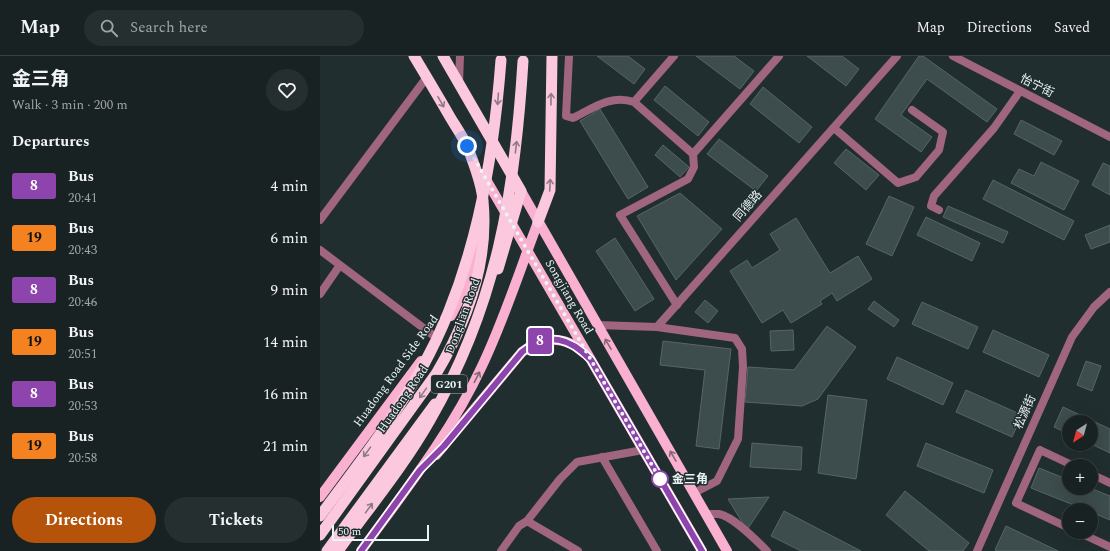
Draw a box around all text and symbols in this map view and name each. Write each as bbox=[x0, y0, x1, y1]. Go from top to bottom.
search box bbox=[84, 10, 364, 46]
text: Map bbox=[20, 13, 60, 42]
text: Search here bbox=[130, 16, 208, 39]
icon: search bbox=[98, 17, 120, 39]
text: Map bbox=[917, 17, 945, 38]
text: Directions bbox=[967, 17, 1032, 38]
text: Saved bbox=[1054, 17, 1090, 38]
text: 金三角 bbox=[12, 65, 69, 94]
button: heart bbox=[266, 69, 308, 111]
street label: 怡宁街 bbox=[1017, 69, 1057, 103]
one-way arrow bbox=[495, 92, 502, 105]
one-way arrow bbox=[548, 93, 555, 106]
text: Walk · 3 min · 200 m bbox=[12, 95, 128, 115]
one-way arrow bbox=[437, 96, 445, 107]
text: Departures bbox=[12, 130, 90, 153]
your location bbox=[457, 136, 477, 156]
one-way arrow bbox=[513, 141, 520, 154]
text: Bus bbox=[68, 165, 94, 188]
text: 8 bbox=[30, 175, 38, 196]
text: 4 min bbox=[270, 175, 308, 198]
one-way arrow bbox=[546, 179, 553, 192]
street label: 同德路 bbox=[729, 186, 767, 226]
text: 20:41 bbox=[68, 188, 97, 208]
text: Bus bbox=[68, 217, 94, 240]
text: 19 bbox=[26, 227, 42, 248]
text: 6 min bbox=[270, 227, 308, 250]
text: 20:43 bbox=[68, 240, 97, 260]
street label: Songjiang Road bbox=[540, 256, 598, 338]
text: Bus bbox=[68, 269, 94, 292]
street label: Donglian Road bbox=[441, 275, 486, 357]
text: 8 bbox=[30, 279, 38, 300]
text: 9 min bbox=[270, 279, 308, 302]
text: 20:46 bbox=[68, 292, 97, 312]
street label: Huadong Road Side Road bbox=[351, 312, 441, 430]
text: Bus bbox=[68, 321, 94, 344]
line badge: 8 bbox=[527, 328, 553, 354]
text: 8 bbox=[536, 330, 544, 351]
text: 19 bbox=[26, 331, 42, 352]
text: 14 min bbox=[263, 331, 308, 354]
one-way arrow bbox=[604, 338, 612, 350]
text: 20:51 bbox=[68, 344, 97, 364]
street label: Huadong Road bbox=[374, 363, 432, 435]
one-way arrow bbox=[473, 371, 481, 383]
text: Bus bbox=[68, 373, 94, 396]
road number: G201 bbox=[431, 375, 467, 393]
text: 8 bbox=[30, 383, 38, 404]
text: 16 min bbox=[263, 383, 308, 406]
one-way arrow bbox=[419, 388, 427, 399]
street label: 松源街 bbox=[1009, 392, 1041, 432]
text: 20:53 bbox=[68, 396, 97, 416]
north arrow bbox=[1062, 415, 1098, 451]
map controls bbox=[1062, 415, 1098, 539]
text: Bus bbox=[68, 425, 94, 448]
text: 19 bbox=[26, 435, 42, 456]
text: 21 min bbox=[263, 435, 308, 458]
one-way arrow bbox=[363, 447, 371, 458]
text: 20:58 bbox=[68, 448, 97, 468]
one-way arrow bbox=[668, 451, 676, 463]
button: + bbox=[1062, 459, 1098, 495]
marker: 金三角 bbox=[651, 470, 669, 488]
place label: 金三角 bbox=[672, 470, 708, 489]
button: Directions bbox=[12, 497, 156, 543]
button: Tickets bbox=[164, 497, 308, 543]
one-way arrow bbox=[365, 503, 374, 514]
button: − bbox=[1062, 503, 1098, 539]
scale bar bbox=[332, 523, 429, 542]
text: 50 m bbox=[338, 523, 361, 540]

